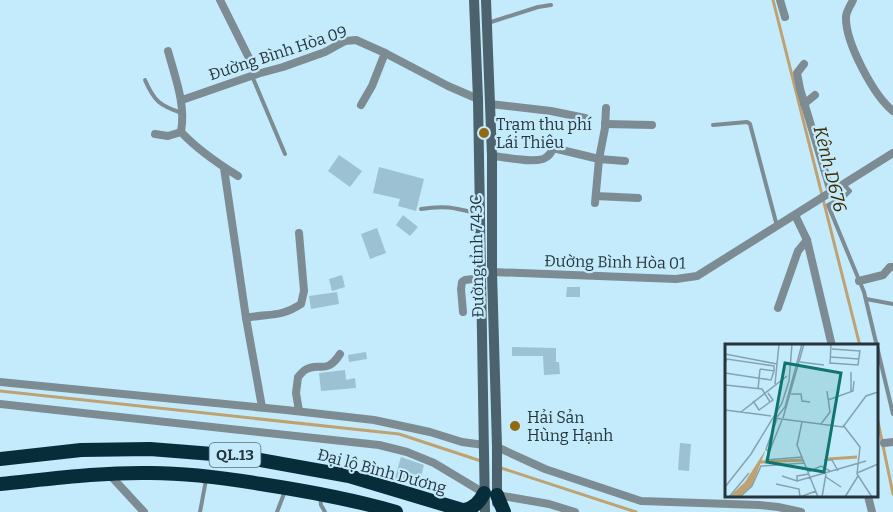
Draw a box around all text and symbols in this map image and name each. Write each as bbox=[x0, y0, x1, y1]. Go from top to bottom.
street label: Đường Bình Hòa 09 bbox=[206, 22, 350, 84]
place label: Trạm thu phí Lái Thiêu bbox=[496, 115, 592, 152]
water label: Kênh D676 bbox=[809, 124, 851, 214]
marker: Trạm thu phí Lái Thiêu bbox=[477, 126, 491, 140]
street label: Đường tỉnh 743C bbox=[466, 194, 488, 318]
street label: Đường Bình Hòa 01 bbox=[544, 251, 686, 273]
inset map bbox=[725, 344, 878, 497]
place label: Hải Sản Hùng Hạnh bbox=[527, 408, 613, 445]
marker: Hải Sản Hùng Hạnh bbox=[508, 419, 522, 433]
road number: QL.13 bbox=[210, 443, 260, 467]
street label: Đại lộ Bình Dương bbox=[315, 445, 449, 497]

